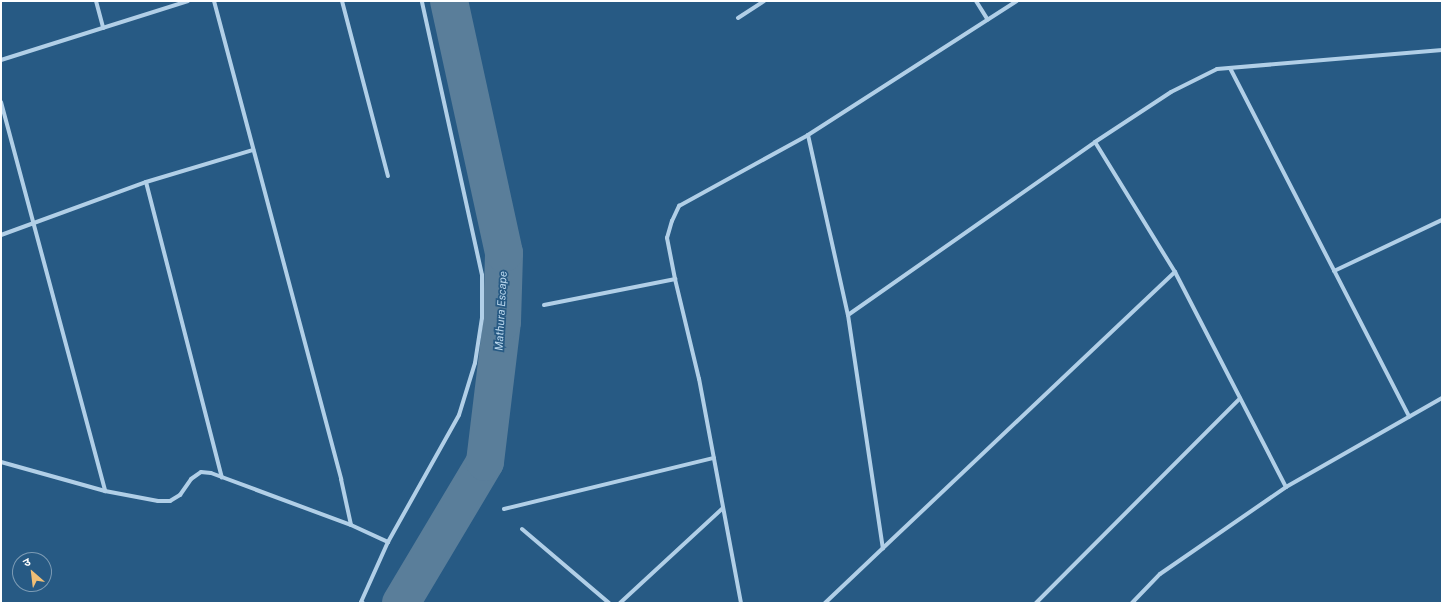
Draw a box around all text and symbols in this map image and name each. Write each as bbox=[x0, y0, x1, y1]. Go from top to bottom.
water label: Mathura Escape bbox=[492, 271, 510, 351]
north arrow bbox=[12, 552, 52, 592]
text: उ bbox=[21, 555, 32, 569]

